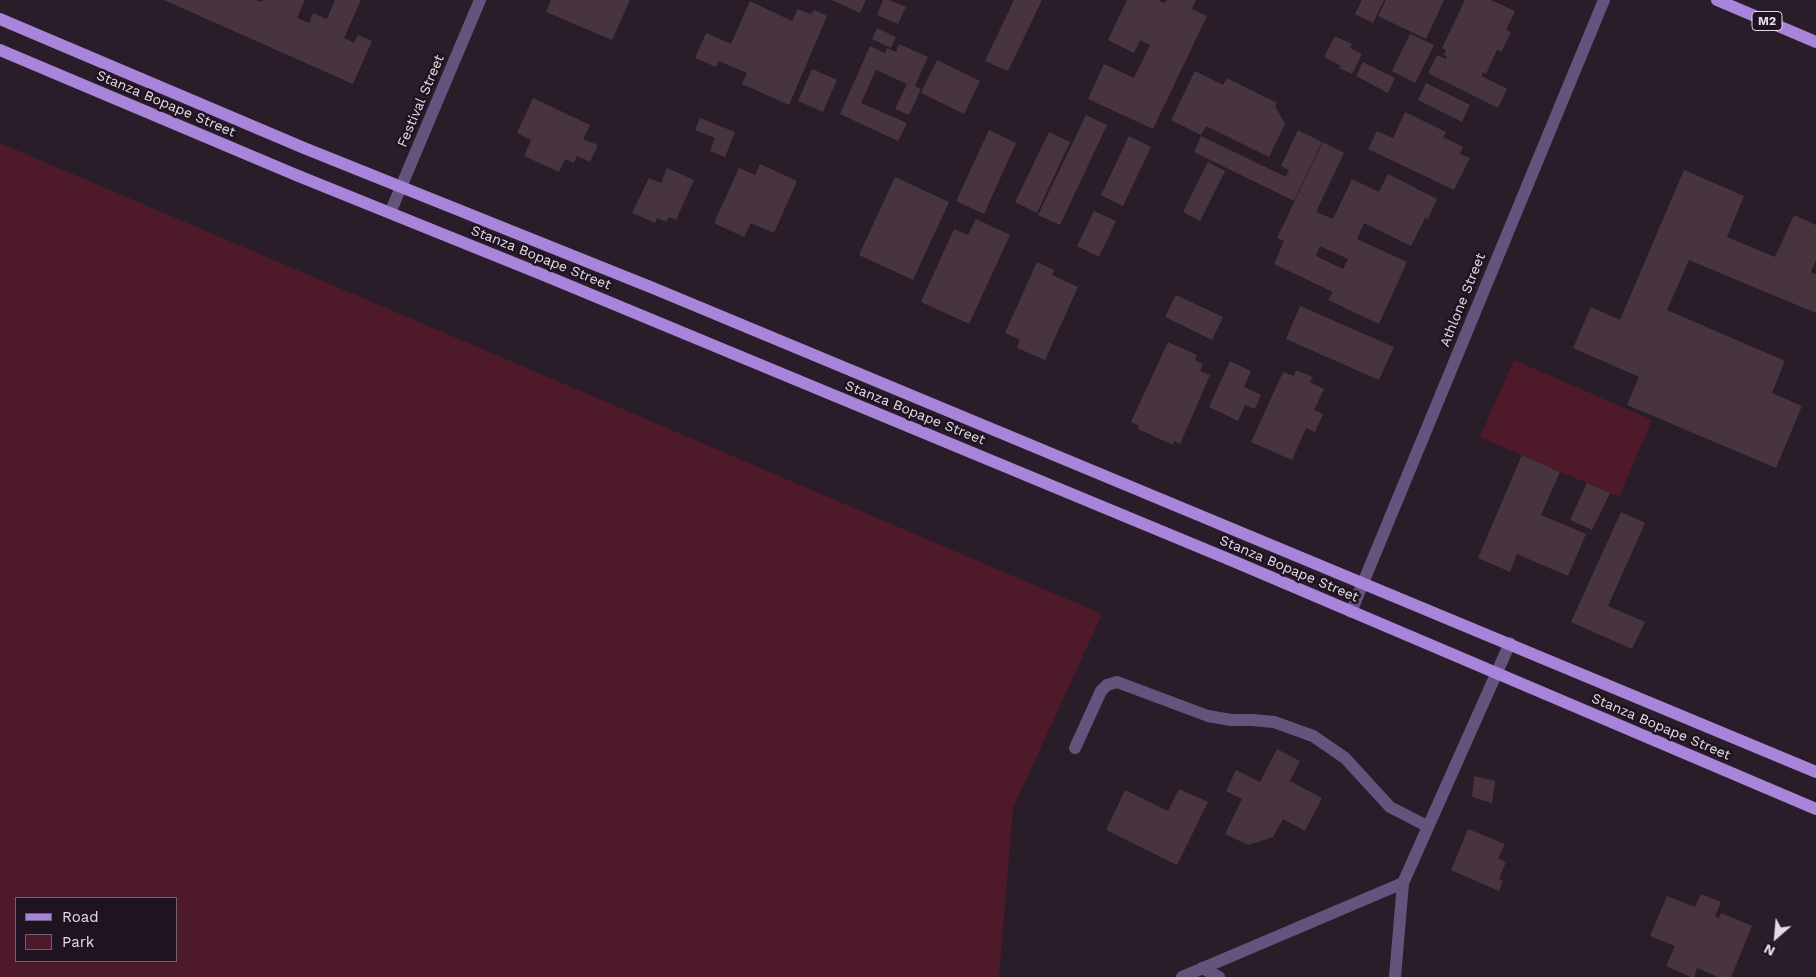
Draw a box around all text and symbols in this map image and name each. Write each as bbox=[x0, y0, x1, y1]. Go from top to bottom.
road number: M2 bbox=[1752, 12, 1782, 30]
street label: Festival Street bbox=[394, 52, 448, 150]
street label: Stanza Bopape Street bbox=[94, 67, 238, 141]
street label: Stanza Bopape Street bbox=[468, 222, 614, 294]
street label: Athlone Street bbox=[1437, 251, 1489, 349]
street label: Stanza Bopape Street bbox=[842, 377, 988, 449]
street label: Stanza Bopape Street bbox=[1217, 532, 1361, 606]
street label: Stanza Bopape Street bbox=[1589, 690, 1733, 764]
legend bbox=[15, 897, 178, 962]
text: Road bbox=[62, 908, 99, 926]
north arrow bbox=[1751, 912, 1801, 962]
text: Park bbox=[62, 933, 94, 951]
text: N bbox=[1761, 941, 1777, 960]

